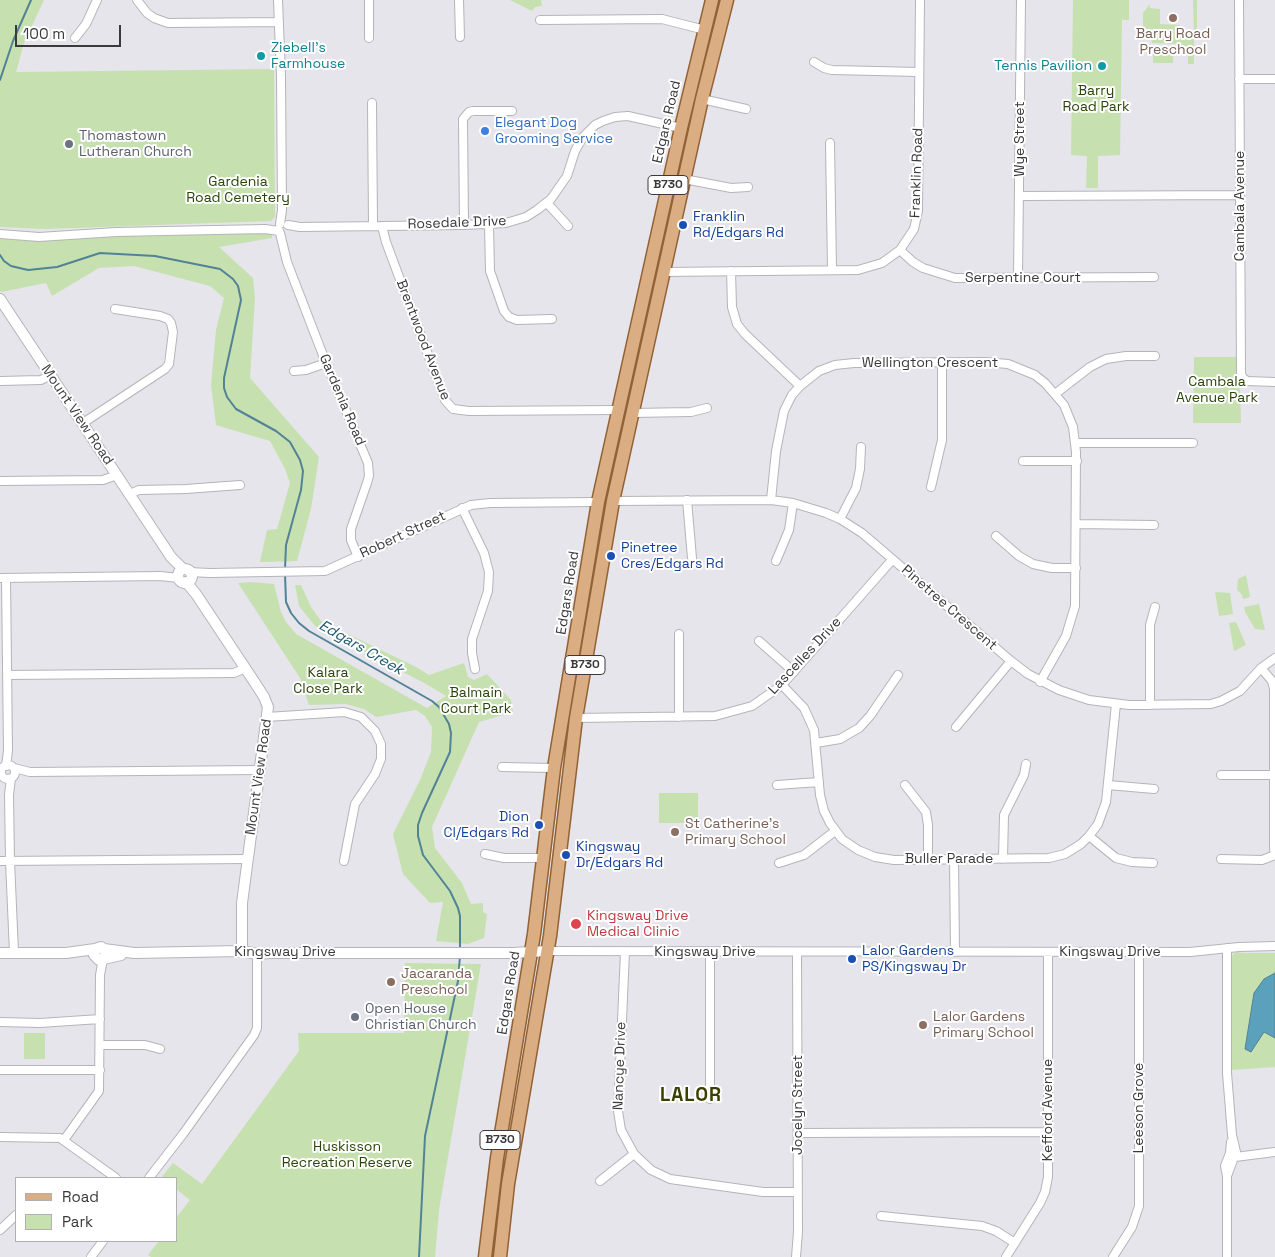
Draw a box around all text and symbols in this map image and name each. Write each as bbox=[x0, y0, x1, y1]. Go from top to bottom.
marker: Barry Road Preschool bbox=[1167, 12, 1179, 24]
scale bar bbox=[18, 15, 124, 47]
text: 100 m bbox=[23, 24, 65, 43]
place label: Barry Road Preschool bbox=[1136, 26, 1210, 58]
place label: Ziebell's Farmhouse bbox=[271, 40, 345, 72]
marker: Ziebell's Farmhouse bbox=[255, 50, 267, 62]
place label: Tennis Pavilion bbox=[994, 58, 1092, 74]
marker: Tennis Pavilion bbox=[1096, 60, 1108, 72]
street label: Edgars Road bbox=[649, 79, 685, 165]
park label: Barry Road Park bbox=[1062, 83, 1130, 115]
street label: Wye Street bbox=[1012, 101, 1028, 177]
place label: Elegant Dog Grooming Service bbox=[495, 115, 613, 148]
marker: Elegant Dog Grooming Service bbox=[479, 125, 491, 137]
place label: Thomastown Lutheran Church bbox=[79, 128, 192, 160]
street label: Franklin Road bbox=[907, 128, 927, 218]
marker: Thomastown Lutheran Church bbox=[63, 138, 75, 150]
street label: Cambala Avenue bbox=[1232, 151, 1248, 261]
park label: Gardenia Road Cemetery bbox=[186, 174, 290, 206]
road number: B730 bbox=[648, 176, 688, 194]
place label: Franklin Rd/Edgars Rd bbox=[693, 209, 784, 242]
street label: Rosedale Drive bbox=[407, 213, 507, 233]
marker: Franklin Rd/Edgars Rd bbox=[677, 219, 689, 231]
street label: Serpentine Court bbox=[965, 270, 1081, 286]
street label: Brentwood Avenue bbox=[392, 277, 454, 403]
street label: Gardenia Road bbox=[315, 352, 369, 448]
street label: Wellington Crescent bbox=[862, 355, 998, 371]
street label: Mount View Road bbox=[37, 362, 117, 468]
park label: Cambala Avenue Park bbox=[1176, 374, 1258, 407]
street label: Robert Street bbox=[357, 508, 449, 562]
place label: Pinetree Cres/Edgars Rd bbox=[621, 540, 724, 572]
street label: Edgars Road bbox=[553, 550, 583, 636]
marker: Pinetree Cres/Edgars Rd bbox=[605, 550, 617, 562]
street label: Pinetree Crescent bbox=[898, 562, 1000, 654]
street label: Lascelles Drive bbox=[765, 614, 845, 698]
water label: Edgars Creek bbox=[316, 617, 406, 679]
road number: B730 bbox=[565, 656, 605, 674]
park label: Kalara Close Park bbox=[293, 665, 363, 698]
park label: Balmain Court Park bbox=[441, 685, 511, 718]
street label: Mount View Road bbox=[243, 718, 275, 836]
place label: Dion Cl/Edgars Rd bbox=[444, 809, 529, 842]
place label: St Catherine's Primary School bbox=[685, 816, 786, 849]
marker: Dion Cl/Edgars Rd bbox=[533, 819, 545, 831]
marker: St Catherine's Primary School bbox=[669, 826, 681, 838]
place label: Kingsway Dr/Edgars Rd bbox=[576, 839, 663, 872]
marker: Kingsway Dr/Edgars Rd bbox=[560, 849, 572, 861]
street label: Buller Parade bbox=[905, 851, 993, 867]
place label: Kingsway Drive Medical Clinic bbox=[587, 908, 688, 940]
marker: Kingsway Drive Medical Clinic bbox=[569, 917, 583, 931]
place label: Lalor Gardens PS/Kingsway Dr bbox=[862, 943, 967, 976]
street label: Kingsway Drive bbox=[234, 944, 336, 960]
street label: Kingsway Drive bbox=[654, 944, 756, 960]
street label: Kingsway Drive bbox=[1059, 944, 1161, 960]
street label: Edgars Road bbox=[494, 950, 524, 1036]
marker: Lalor Gardens PS/Kingsway Dr bbox=[846, 953, 858, 965]
place label: Jacaranda Preschool bbox=[401, 966, 472, 999]
marker: Jacaranda Preschool bbox=[385, 976, 397, 988]
place label: Open House Christian Church bbox=[365, 1001, 477, 1034]
place label: Lalor Gardens Primary School bbox=[933, 1009, 1034, 1042]
marker: Open House Christian Church bbox=[349, 1011, 361, 1023]
marker: Lalor Gardens Primary School bbox=[917, 1019, 929, 1031]
street label: Nancye Drive bbox=[610, 1022, 630, 1110]
street label: Jocelyn Street bbox=[790, 1055, 806, 1155]
street label: Kefford Avenue bbox=[1040, 1059, 1056, 1161]
street label: Leeson Grove bbox=[1131, 1063, 1147, 1153]
district label: LALOR bbox=[659, 1085, 723, 1107]
road number: B730 bbox=[480, 1130, 520, 1150]
park label: Huskisson Recreation Reserve bbox=[282, 1139, 412, 1172]
legend bbox=[15, 1177, 178, 1242]
text: Road bbox=[62, 1187, 99, 1206]
text: Park bbox=[62, 1212, 93, 1231]

